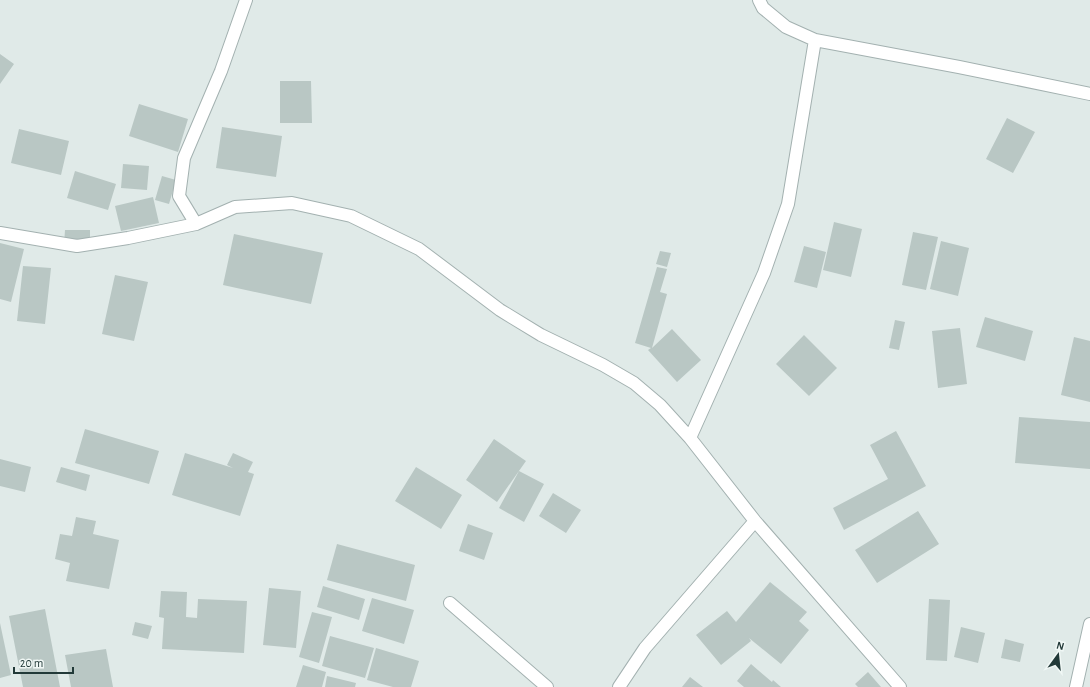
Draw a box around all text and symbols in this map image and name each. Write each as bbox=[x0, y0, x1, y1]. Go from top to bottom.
north arrow bbox=[1038, 635, 1078, 675]
text: N bbox=[1055, 640, 1066, 652]
scale bar bbox=[14, 649, 73, 675]
text: 20 m bbox=[20, 657, 43, 669]

